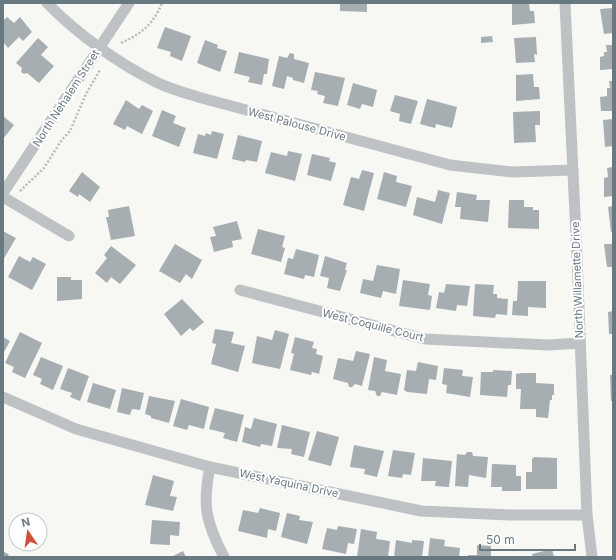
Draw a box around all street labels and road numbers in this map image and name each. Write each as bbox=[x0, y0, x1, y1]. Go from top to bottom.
street label: North Nehalem Street bbox=[29, 47, 103, 149]
street label: West Palouse Drive bbox=[247, 104, 347, 144]
street label: North Willamette Drive bbox=[568, 221, 586, 339]
street label: West Coquille Court bbox=[321, 306, 425, 344]
street label: West Yaquina Drive bbox=[238, 466, 340, 500]

